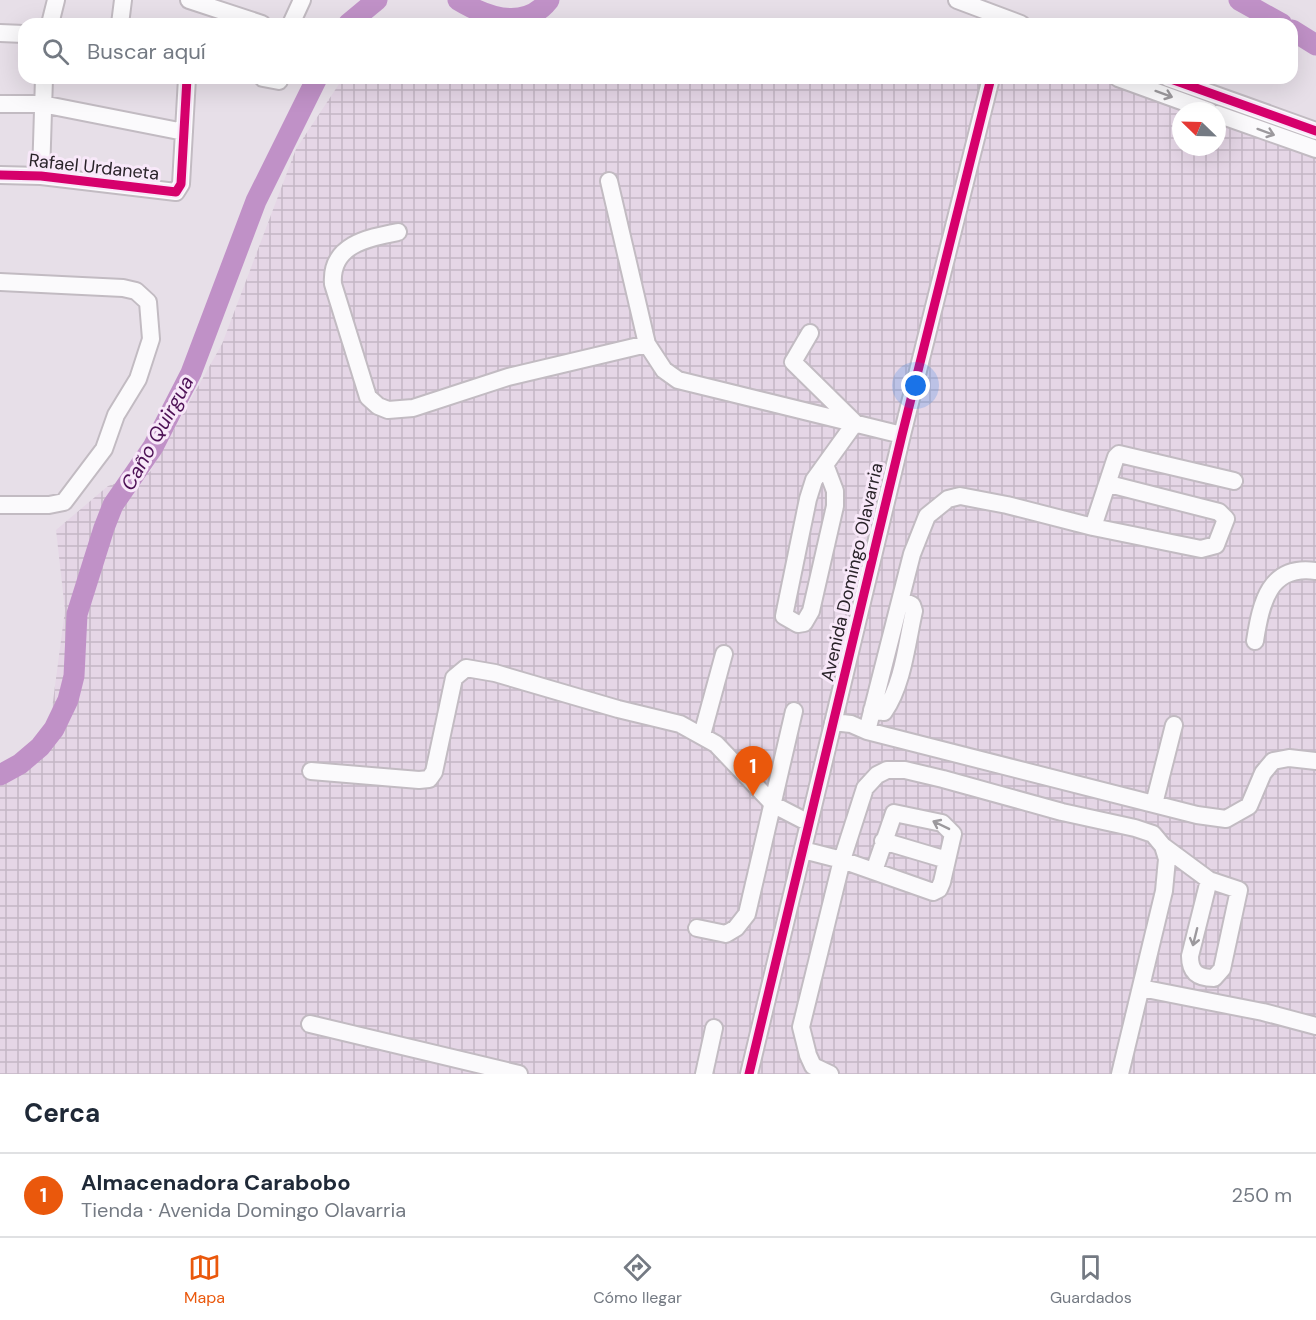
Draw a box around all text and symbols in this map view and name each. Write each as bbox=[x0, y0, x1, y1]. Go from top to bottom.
search box bbox=[18, 18, 1298, 84]
icon: search bbox=[39, 35, 72, 68]
text: Buscar aquí bbox=[87, 37, 206, 66]
one-way arrow bbox=[1154, 90, 1172, 101]
north arrow bbox=[1172, 102, 1226, 156]
one-way arrow bbox=[1257, 127, 1275, 138]
street label: Rafael Urdaneta bbox=[28, 148, 160, 186]
water label: Caño Quirgua bbox=[115, 371, 199, 495]
your location bbox=[901, 371, 930, 400]
street label: Avenida Domingo Olavarria bbox=[815, 460, 889, 684]
pin: 1 bbox=[734, 746, 772, 796]
one-way arrow bbox=[932, 818, 950, 830]
one-way arrow bbox=[1189, 927, 1201, 946]
text: Cerca bbox=[24, 1096, 100, 1130]
text: Almacenadora Carabobo bbox=[81, 1168, 351, 1197]
text: 1 bbox=[40, 1182, 47, 1208]
text: 250 m bbox=[1231, 1182, 1292, 1208]
text: Tienda · Avenida Domingo Olavarria bbox=[81, 1197, 406, 1223]
tab: Mapa bbox=[184, 1251, 225, 1308]
tab: Cómo llegar bbox=[593, 1251, 682, 1308]
tab: Guardados bbox=[1050, 1251, 1132, 1308]

